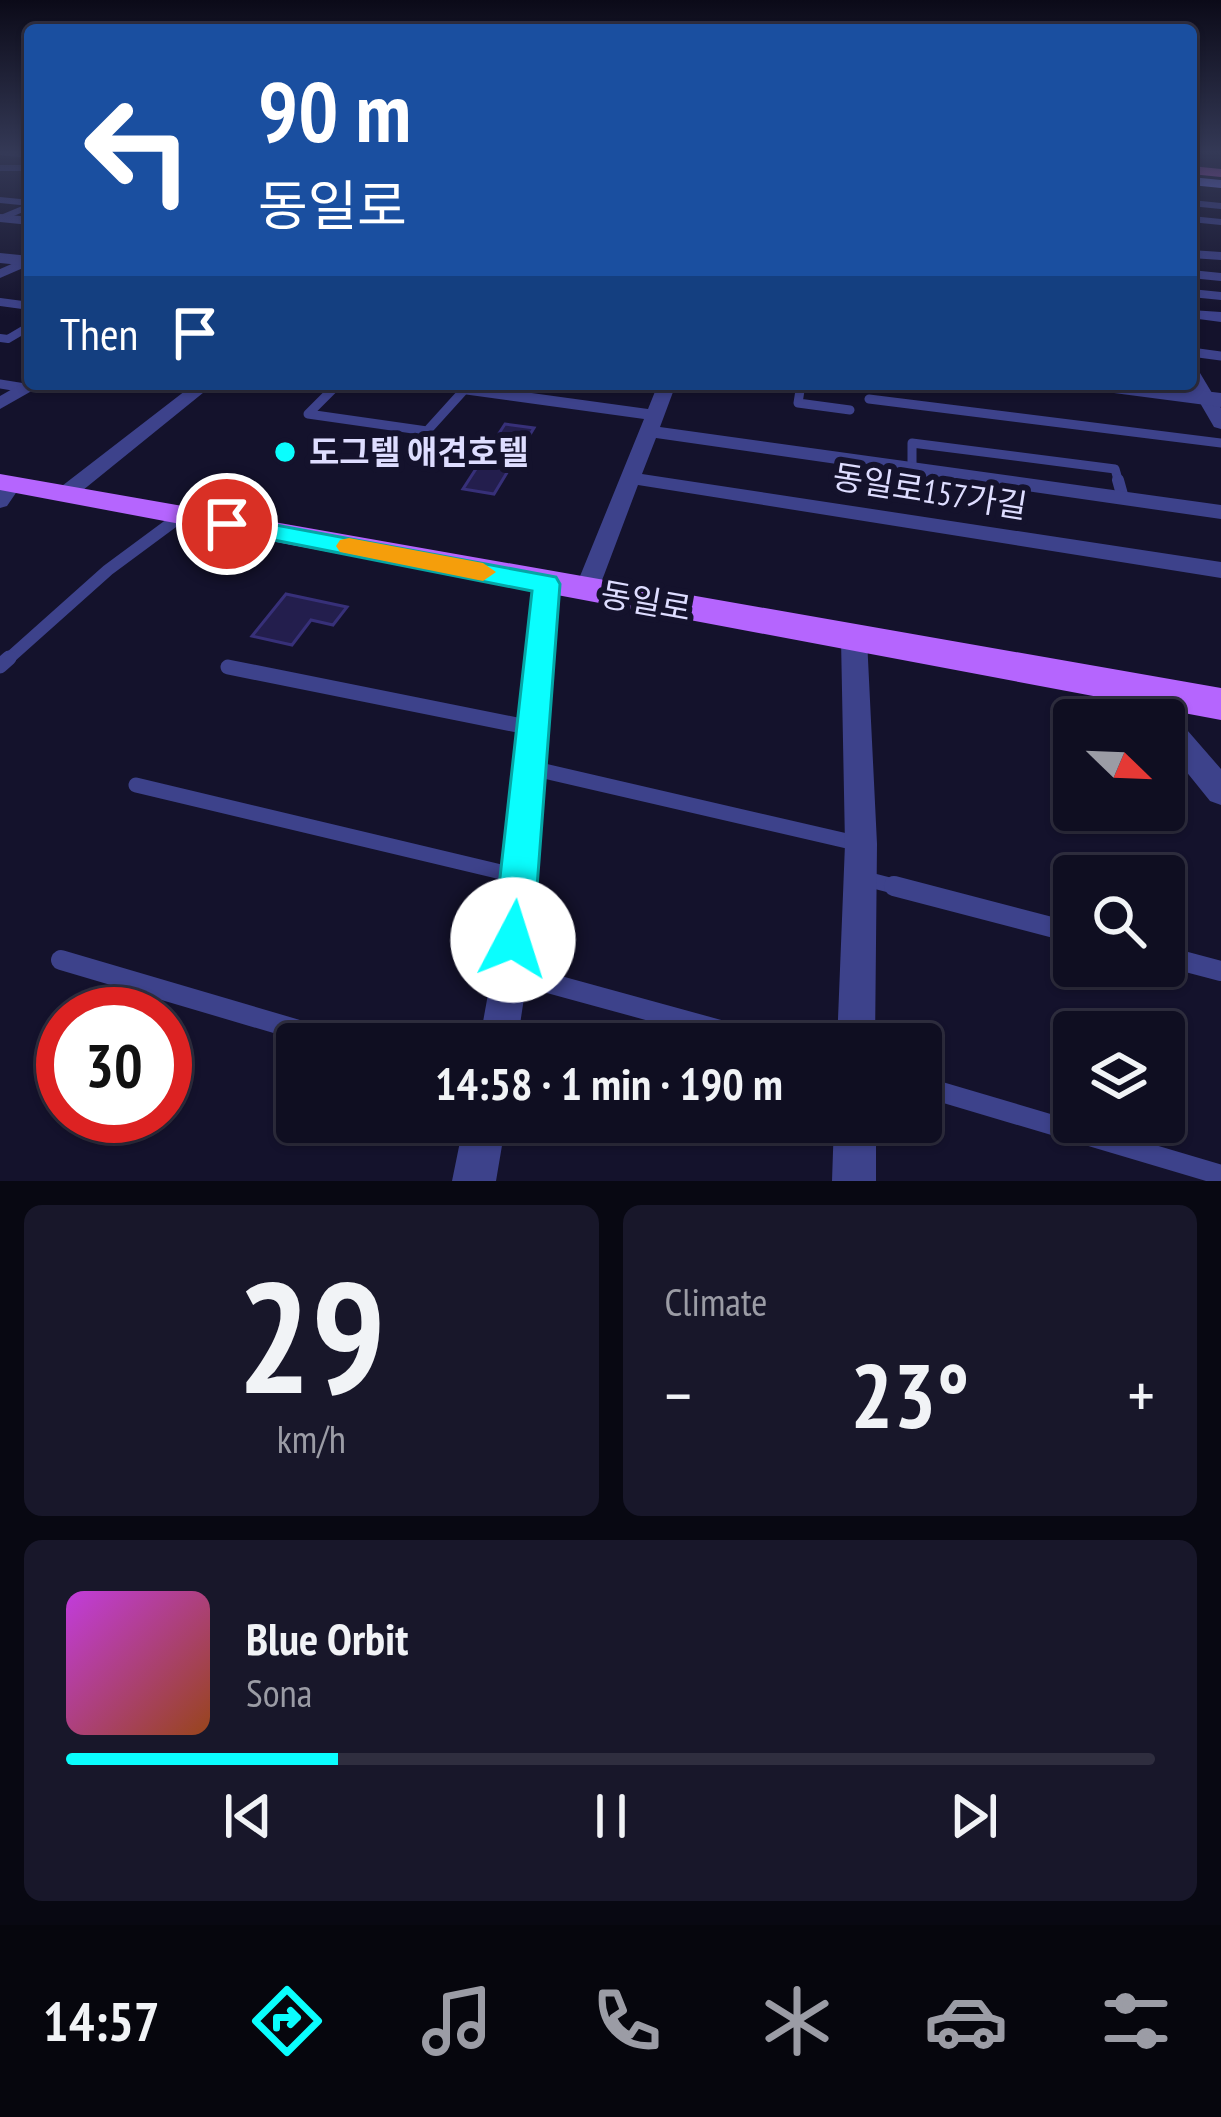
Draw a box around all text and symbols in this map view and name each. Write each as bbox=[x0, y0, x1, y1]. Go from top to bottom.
text: 90 m bbox=[258, 56, 411, 165]
icon: left bbox=[60, 72, 216, 228]
text: 동일로 bbox=[258, 170, 407, 240]
icon: arrive bbox=[162, 300, 228, 366]
text: Then bbox=[60, 304, 138, 362]
place label: 도그텔 애견호텔 bbox=[309, 430, 528, 473]
marker: 도그텔 애견호텔 bbox=[272, 439, 298, 465]
street label: 동일로157가길 bbox=[830, 454, 1030, 527]
pin bbox=[176, 473, 278, 575]
icon: arrive bbox=[194, 491, 260, 557]
street label: 동일로 bbox=[597, 571, 695, 630]
north arrow bbox=[1053, 699, 1185, 831]
map controls bbox=[1053, 699, 1185, 1143]
button: search bbox=[1053, 855, 1185, 987]
position arrow bbox=[450, 877, 576, 1003]
speed limit sign: 30 bbox=[36, 987, 192, 1143]
button: layers bbox=[1053, 1011, 1185, 1143]
text: 14:58 · 1 min · 190 m bbox=[435, 1054, 783, 1112]
text: 29 bbox=[237, 1234, 386, 1436]
text: Climate bbox=[665, 1276, 767, 1327]
text: 23° bbox=[850, 1336, 969, 1453]
text: − bbox=[665, 1352, 692, 1437]
text: + bbox=[1128, 1352, 1155, 1437]
text: km/h bbox=[277, 1413, 346, 1464]
text: Blue Orbit bbox=[246, 1609, 408, 1667]
text: Sona bbox=[246, 1667, 312, 1718]
icon: previous bbox=[215, 1783, 281, 1849]
icon: pause bbox=[578, 1783, 644, 1849]
icon: next bbox=[941, 1783, 1007, 1849]
icon: directions bbox=[245, 1979, 329, 2063]
icon: music bbox=[415, 1979, 499, 2063]
icon: phone bbox=[585, 1979, 669, 2063]
icon: climate bbox=[755, 1979, 839, 2063]
icon: car bbox=[924, 1979, 1008, 2063]
icon: filters bbox=[1094, 1979, 1178, 2063]
text: 14:57 bbox=[43, 1986, 160, 2056]

